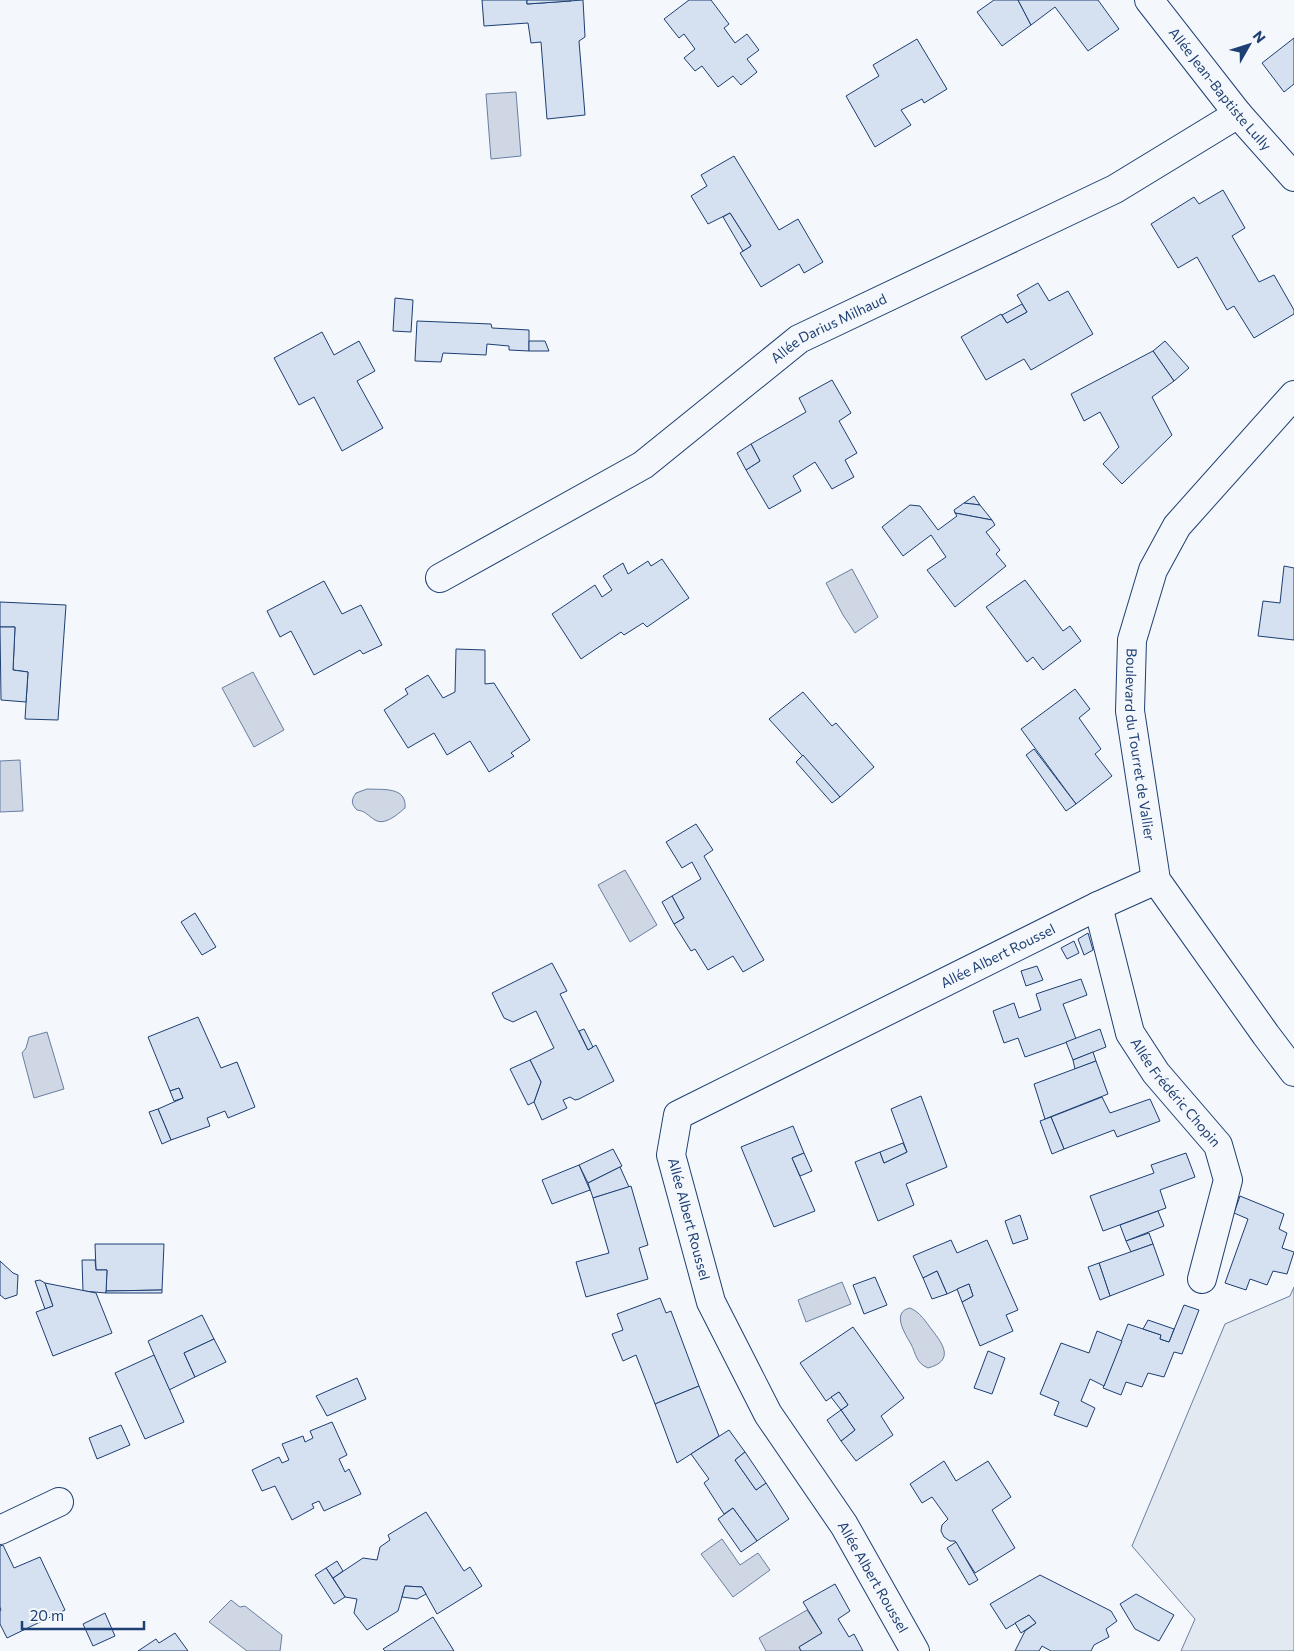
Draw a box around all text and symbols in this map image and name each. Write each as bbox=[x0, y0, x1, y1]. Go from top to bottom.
north arrow bbox=[1224, 20, 1274, 70]
street label: Allée Jean-Baptiste Lully bbox=[1166, 24, 1275, 154]
text: N bbox=[1250, 27, 1269, 46]
street label: Allée Darius Milhaud bbox=[767, 290, 889, 366]
street label: Boulevard du Tourret de Vallier bbox=[1122, 648, 1159, 842]
street label: Allée Albert Roussel bbox=[937, 920, 1058, 991]
street label: Allée Frédéric Chopin bbox=[1127, 1034, 1225, 1150]
street label: Allée Albert Roussel bbox=[665, 1156, 714, 1282]
street label: Allée Albert Roussel bbox=[835, 1518, 912, 1636]
scale bar bbox=[22, 1598, 145, 1630]
text: 20 m bbox=[30, 1606, 64, 1624]

